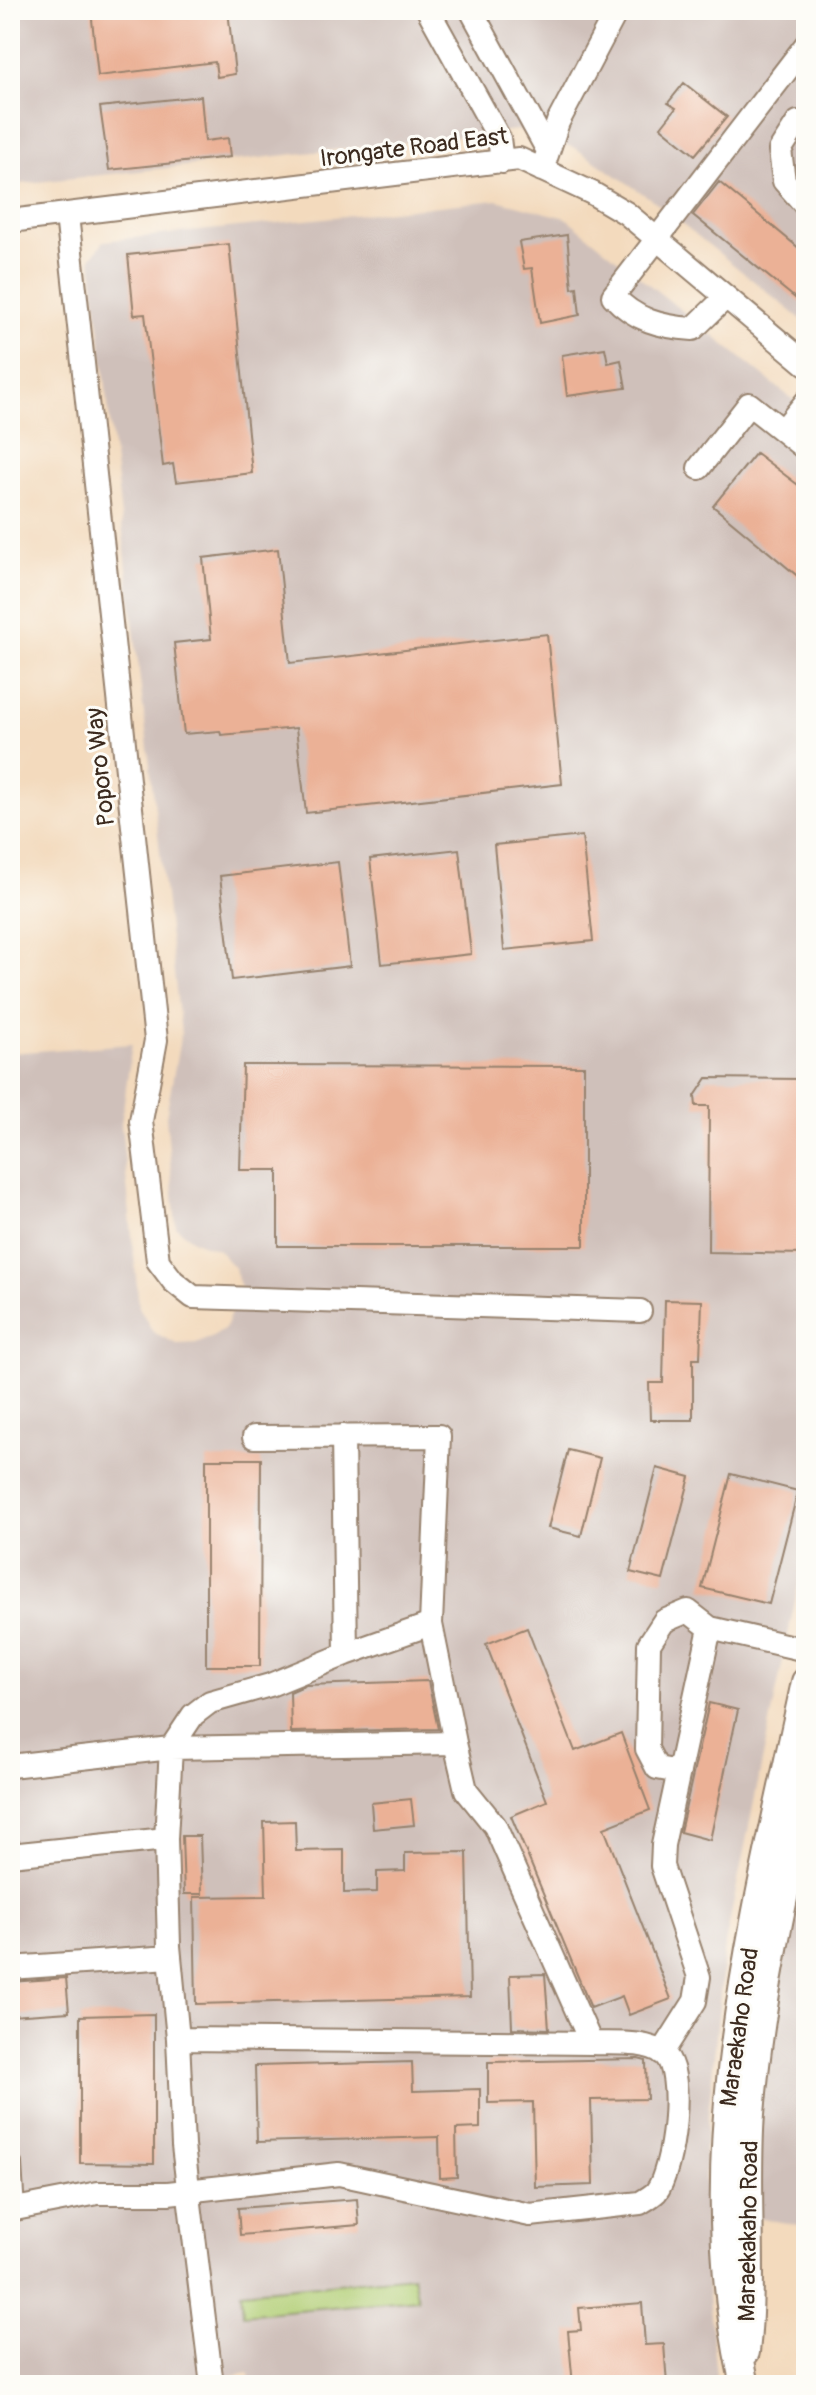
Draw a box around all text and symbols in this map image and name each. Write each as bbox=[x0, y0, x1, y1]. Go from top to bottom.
street label: Irongate Road East bbox=[318, 122, 510, 173]
street label: Poporo Way bbox=[80, 706, 121, 827]
street label: Maraekaho Road bbox=[714, 1946, 765, 2108]
street label: Maraekakaho Road bbox=[732, 2140, 765, 2322]

